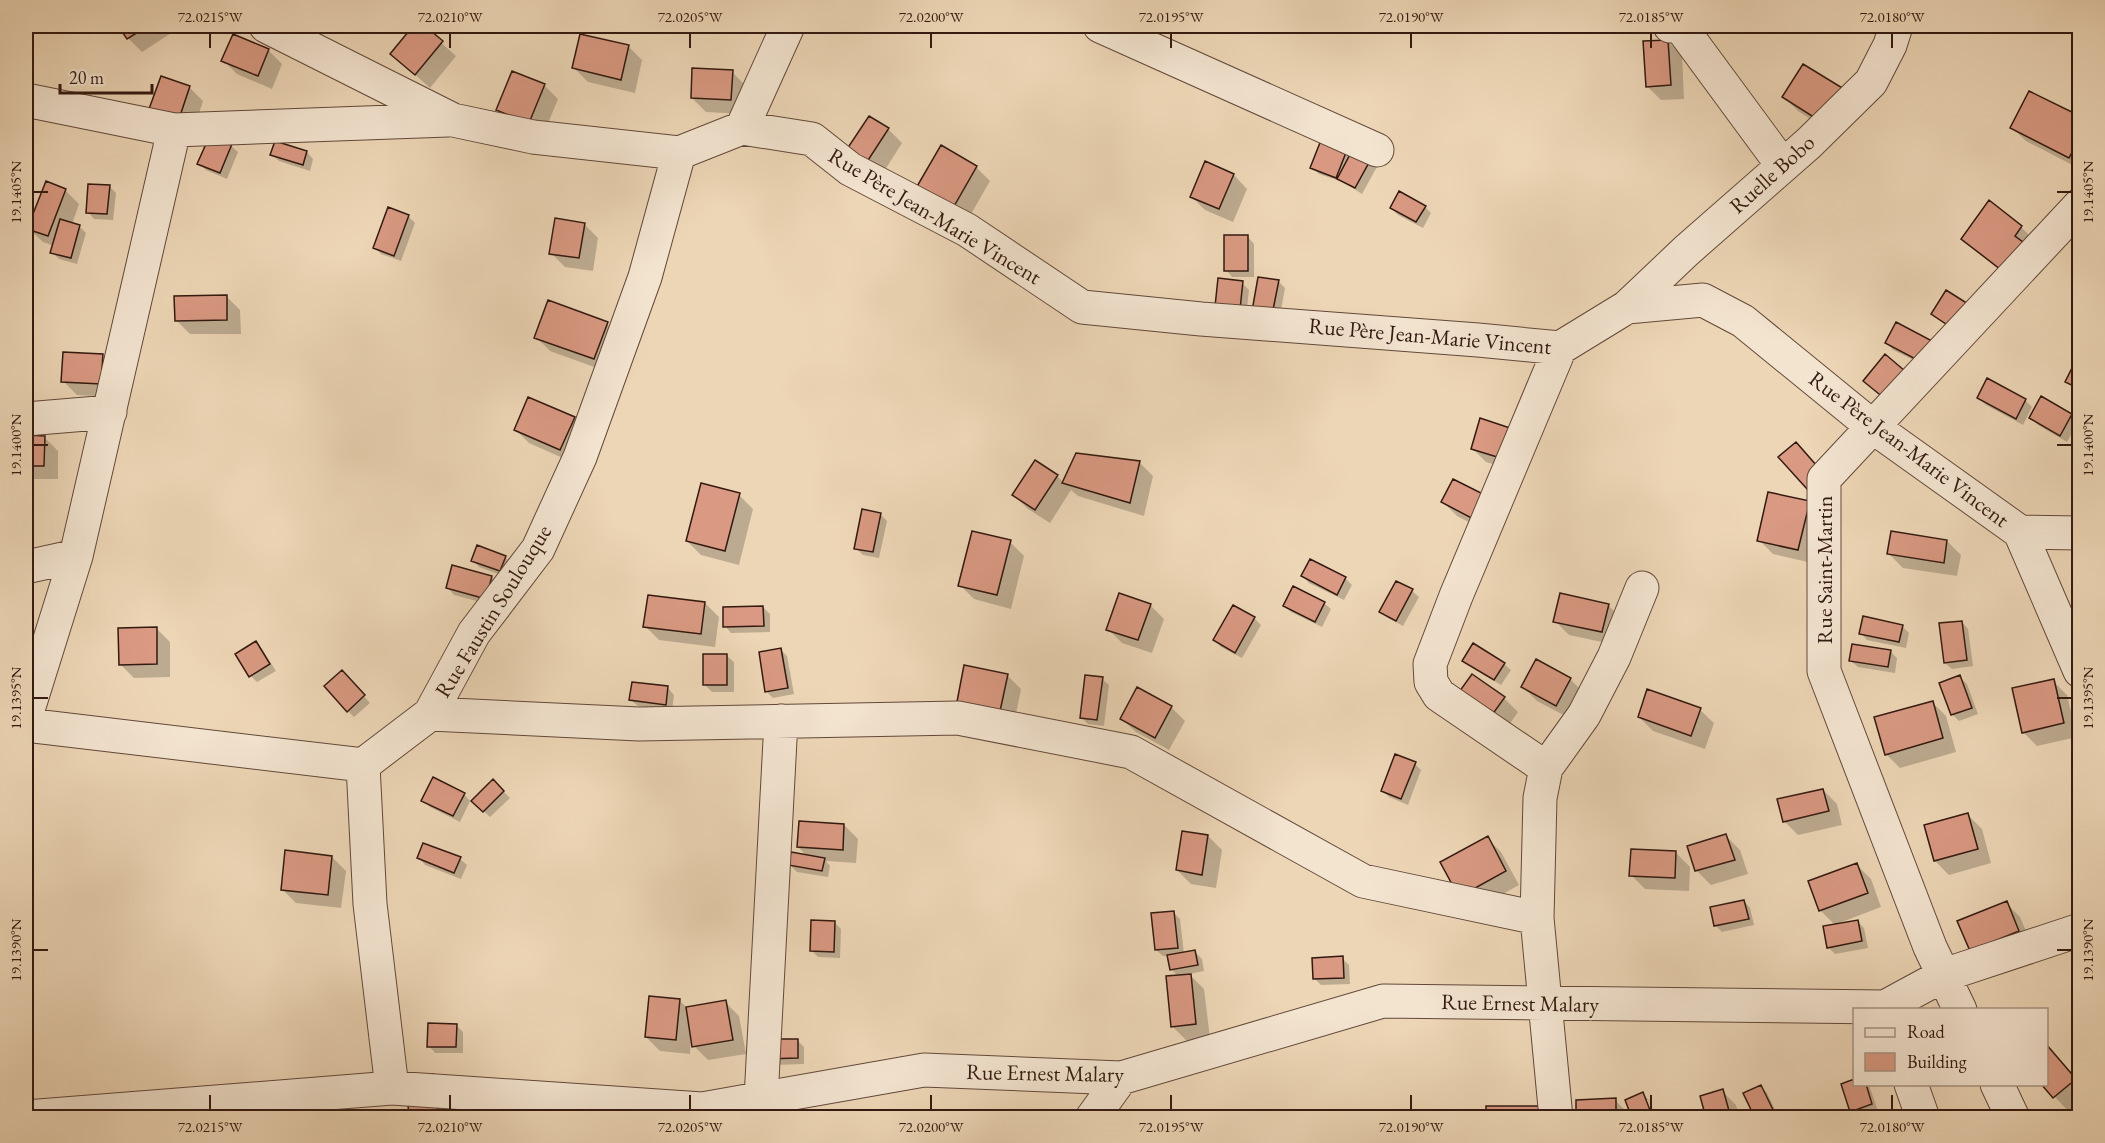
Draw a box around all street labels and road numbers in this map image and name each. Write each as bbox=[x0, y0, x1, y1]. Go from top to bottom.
street label: Ruelle Bobo bbox=[1723, 128, 1821, 220]
street label: Rue Père Jean-Marie Vincent bbox=[823, 141, 1047, 291]
street label: Rue Père Jean-Marie Vincent bbox=[1307, 311, 1553, 361]
street label: Rue Père Jean-Marie Vincent bbox=[1803, 364, 2015, 534]
street label: Rue Saint-Martin bbox=[1810, 495, 1839, 644]
street label: Rue Faustin Soulouque bbox=[428, 519, 558, 703]
street label: Rue Ernest Malary bbox=[1441, 987, 1600, 1019]
street label: Rue Ernest Malary bbox=[966, 1057, 1125, 1089]

